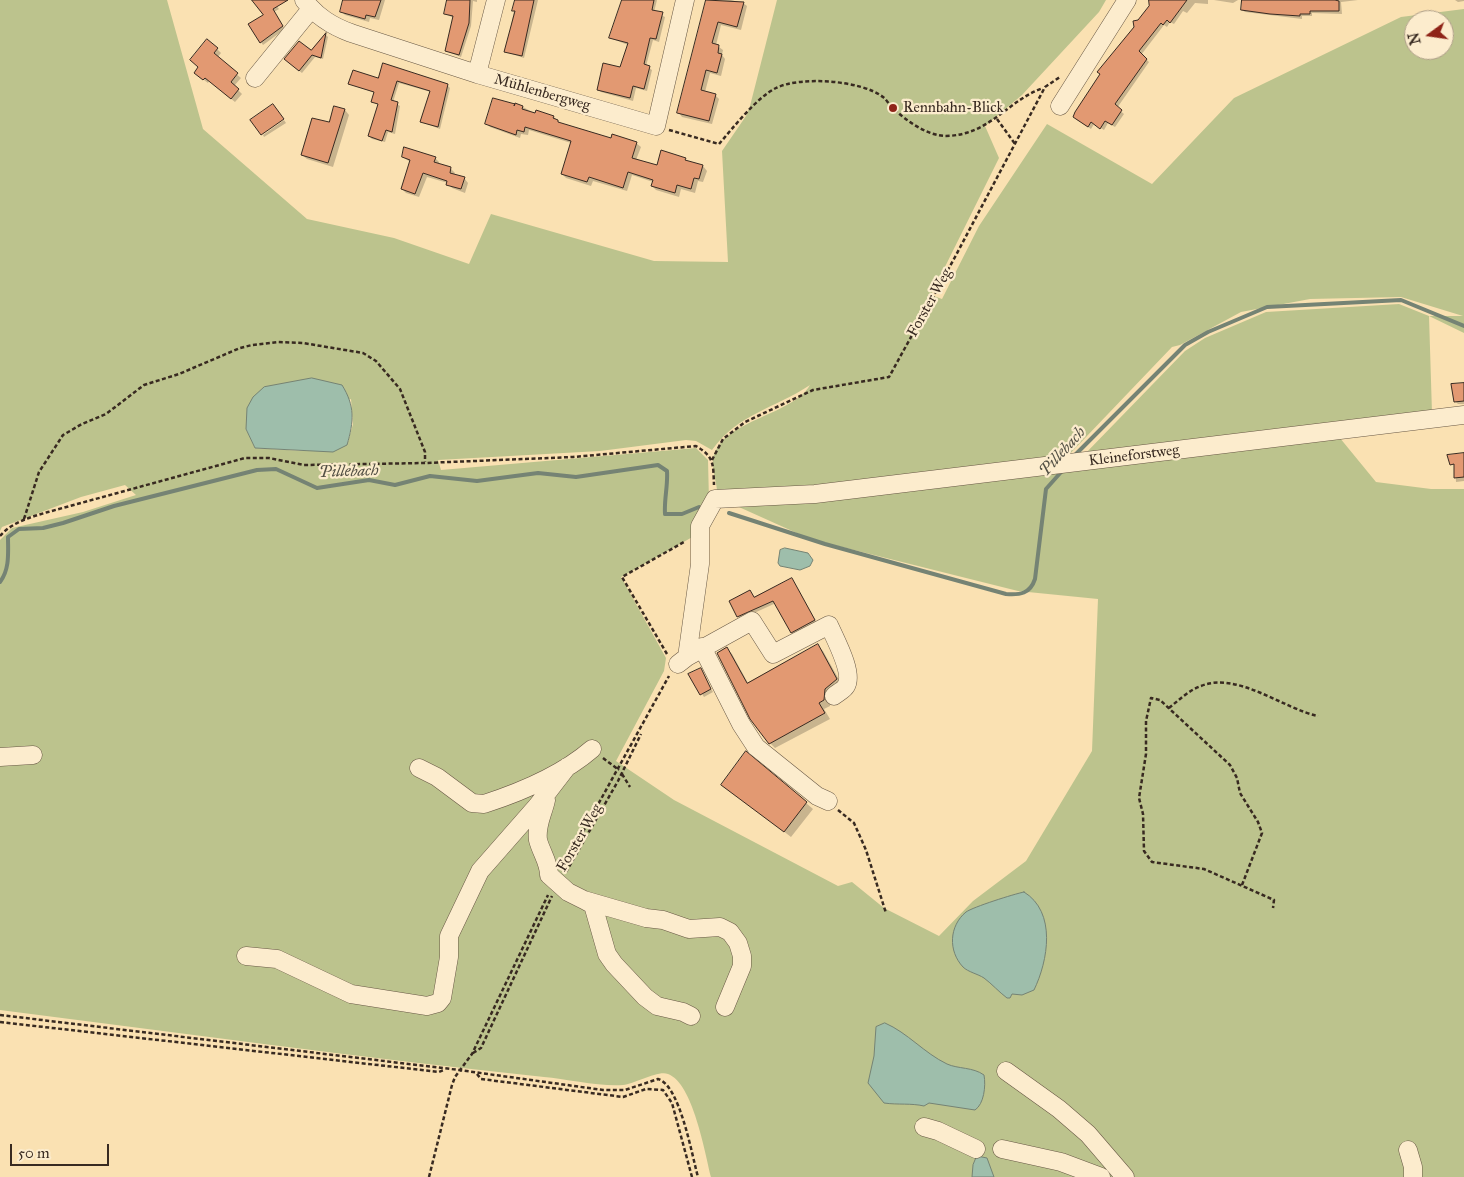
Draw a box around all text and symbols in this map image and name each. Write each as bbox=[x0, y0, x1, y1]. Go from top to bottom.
north arrow bbox=[1404, 10, 1454, 60]
text: N bbox=[1405, 31, 1425, 46]
street label: Mühlenbergweg bbox=[492, 71, 592, 115]
place label: Rennbahn-Blick bbox=[903, 99, 1003, 117]
marker: Rennbahn-Blick bbox=[887, 102, 899, 114]
street label: Forster Weg bbox=[904, 266, 956, 340]
water label: Pillebach bbox=[1036, 423, 1090, 481]
street label: Kleineforstweg bbox=[1088, 442, 1180, 470]
water label: Pillebach bbox=[319, 461, 379, 483]
street label: Forster Weg bbox=[553, 801, 607, 875]
scale bar bbox=[12, 1134, 111, 1166]
text: 50 m bbox=[18, 1144, 50, 1162]

